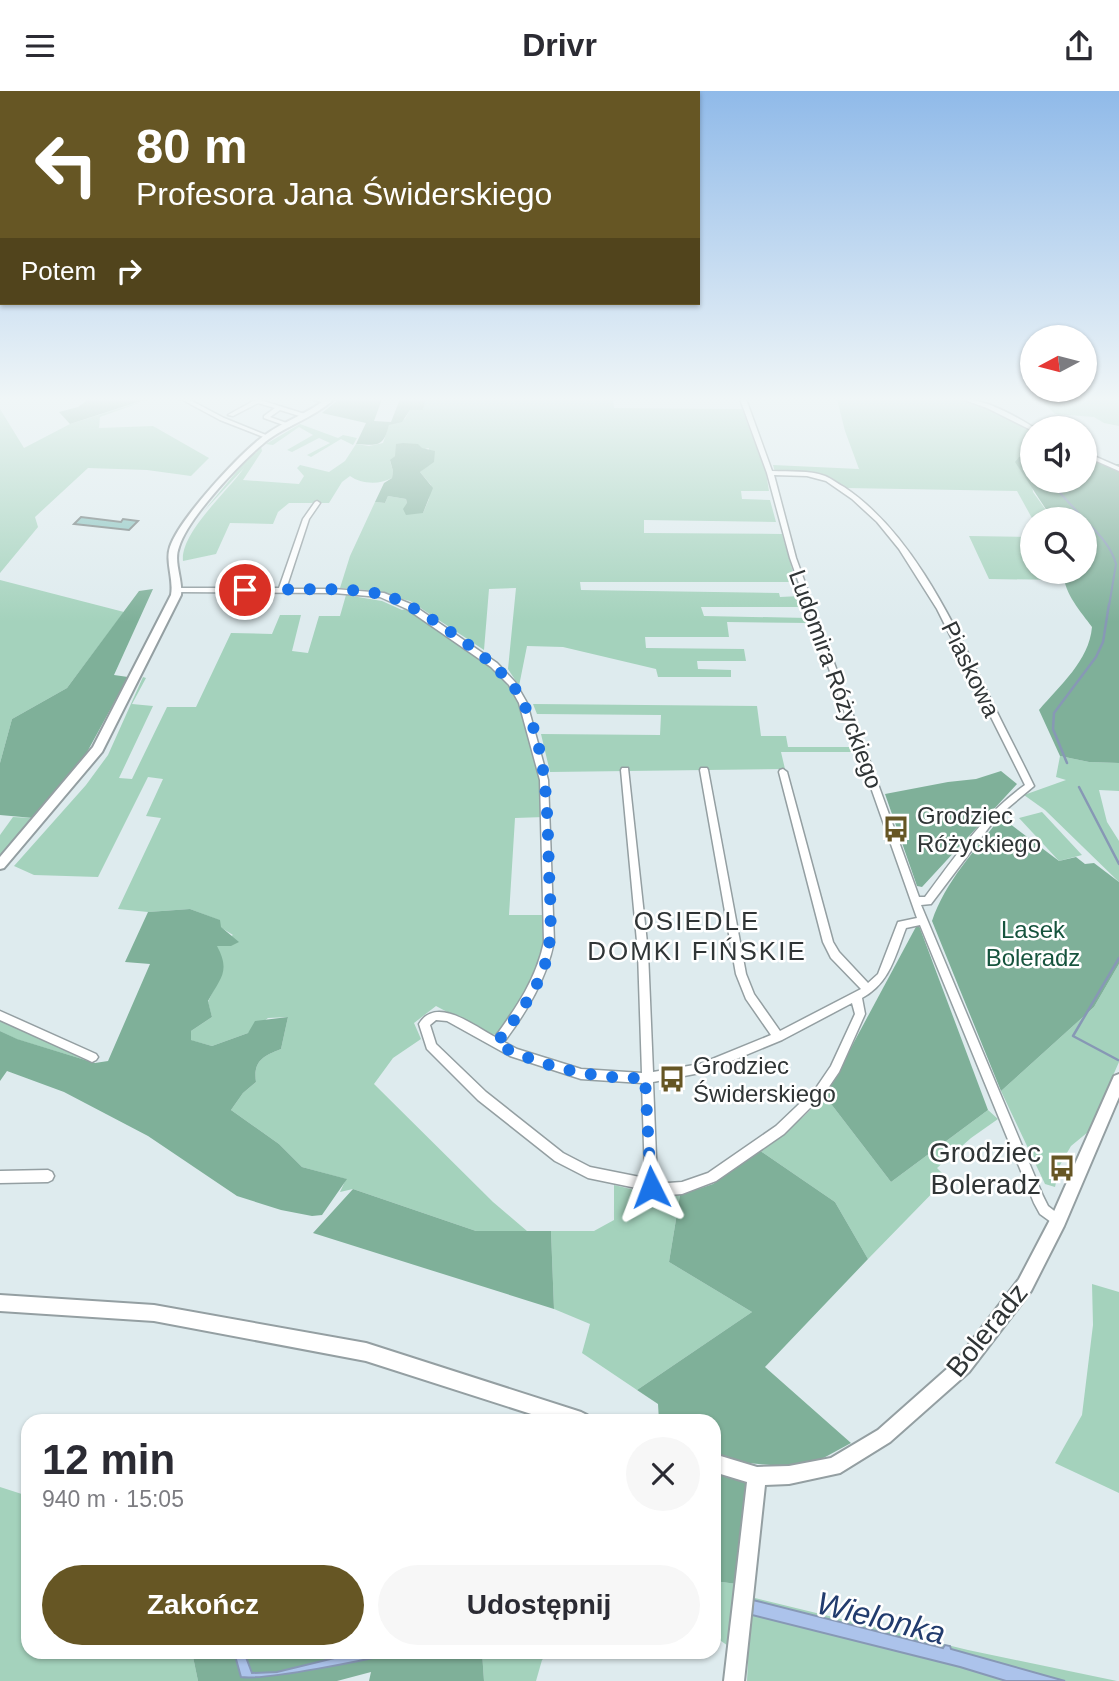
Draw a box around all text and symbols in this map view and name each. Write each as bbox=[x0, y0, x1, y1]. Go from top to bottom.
icon: menu bbox=[21, 27, 59, 65]
text: Drivr bbox=[522, 27, 597, 63]
icon: share bbox=[1060, 27, 1098, 65]
icon: left bbox=[21, 119, 112, 210]
text: 80 m bbox=[136, 119, 248, 173]
text: Profesora Jana Świderskiego bbox=[136, 176, 552, 212]
icon: right bbox=[110, 252, 148, 290]
text: Potem bbox=[21, 256, 96, 286]
north arrow bbox=[1020, 325, 1097, 403]
map controls bbox=[1020, 325, 1097, 584]
button: sound bbox=[1020, 416, 1097, 493]
button: search bbox=[1020, 507, 1097, 584]
pin bbox=[215, 560, 275, 620]
street label: Ludomira Różyckiego bbox=[784, 566, 888, 792]
icon: arrive bbox=[226, 571, 264, 609]
street label: Piaskowa bbox=[936, 617, 1006, 722]
place label: Grodziec Różyckiego bbox=[917, 802, 1041, 857]
bus stop icon: Grodziec Różyckiego bbox=[881, 814, 911, 844]
district label: OSIEDLE DOMKI FIŃSKIE bbox=[587, 906, 807, 966]
park label: Lasek Boleradz bbox=[986, 916, 1080, 971]
place label: Grodziec Świderskiego bbox=[693, 1052, 836, 1107]
bus stop icon: Grodziec Świderskiego bbox=[657, 1064, 687, 1094]
place label: Grodziec Boleradz bbox=[929, 1137, 1041, 1200]
position arrow bbox=[614, 1150, 688, 1224]
bus stop icon: Grodziec Boleradz bbox=[1047, 1153, 1077, 1183]
street label: Boleradz bbox=[940, 1277, 1034, 1383]
text: 12 min bbox=[42, 1436, 175, 1483]
button: close bbox=[626, 1437, 700, 1511]
text: 940 m · 15:05 bbox=[42, 1486, 184, 1512]
button: Zakończ bbox=[42, 1565, 364, 1645]
button: Udostępnij bbox=[378, 1565, 700, 1645]
water label: Wielonka bbox=[813, 1585, 949, 1651]

